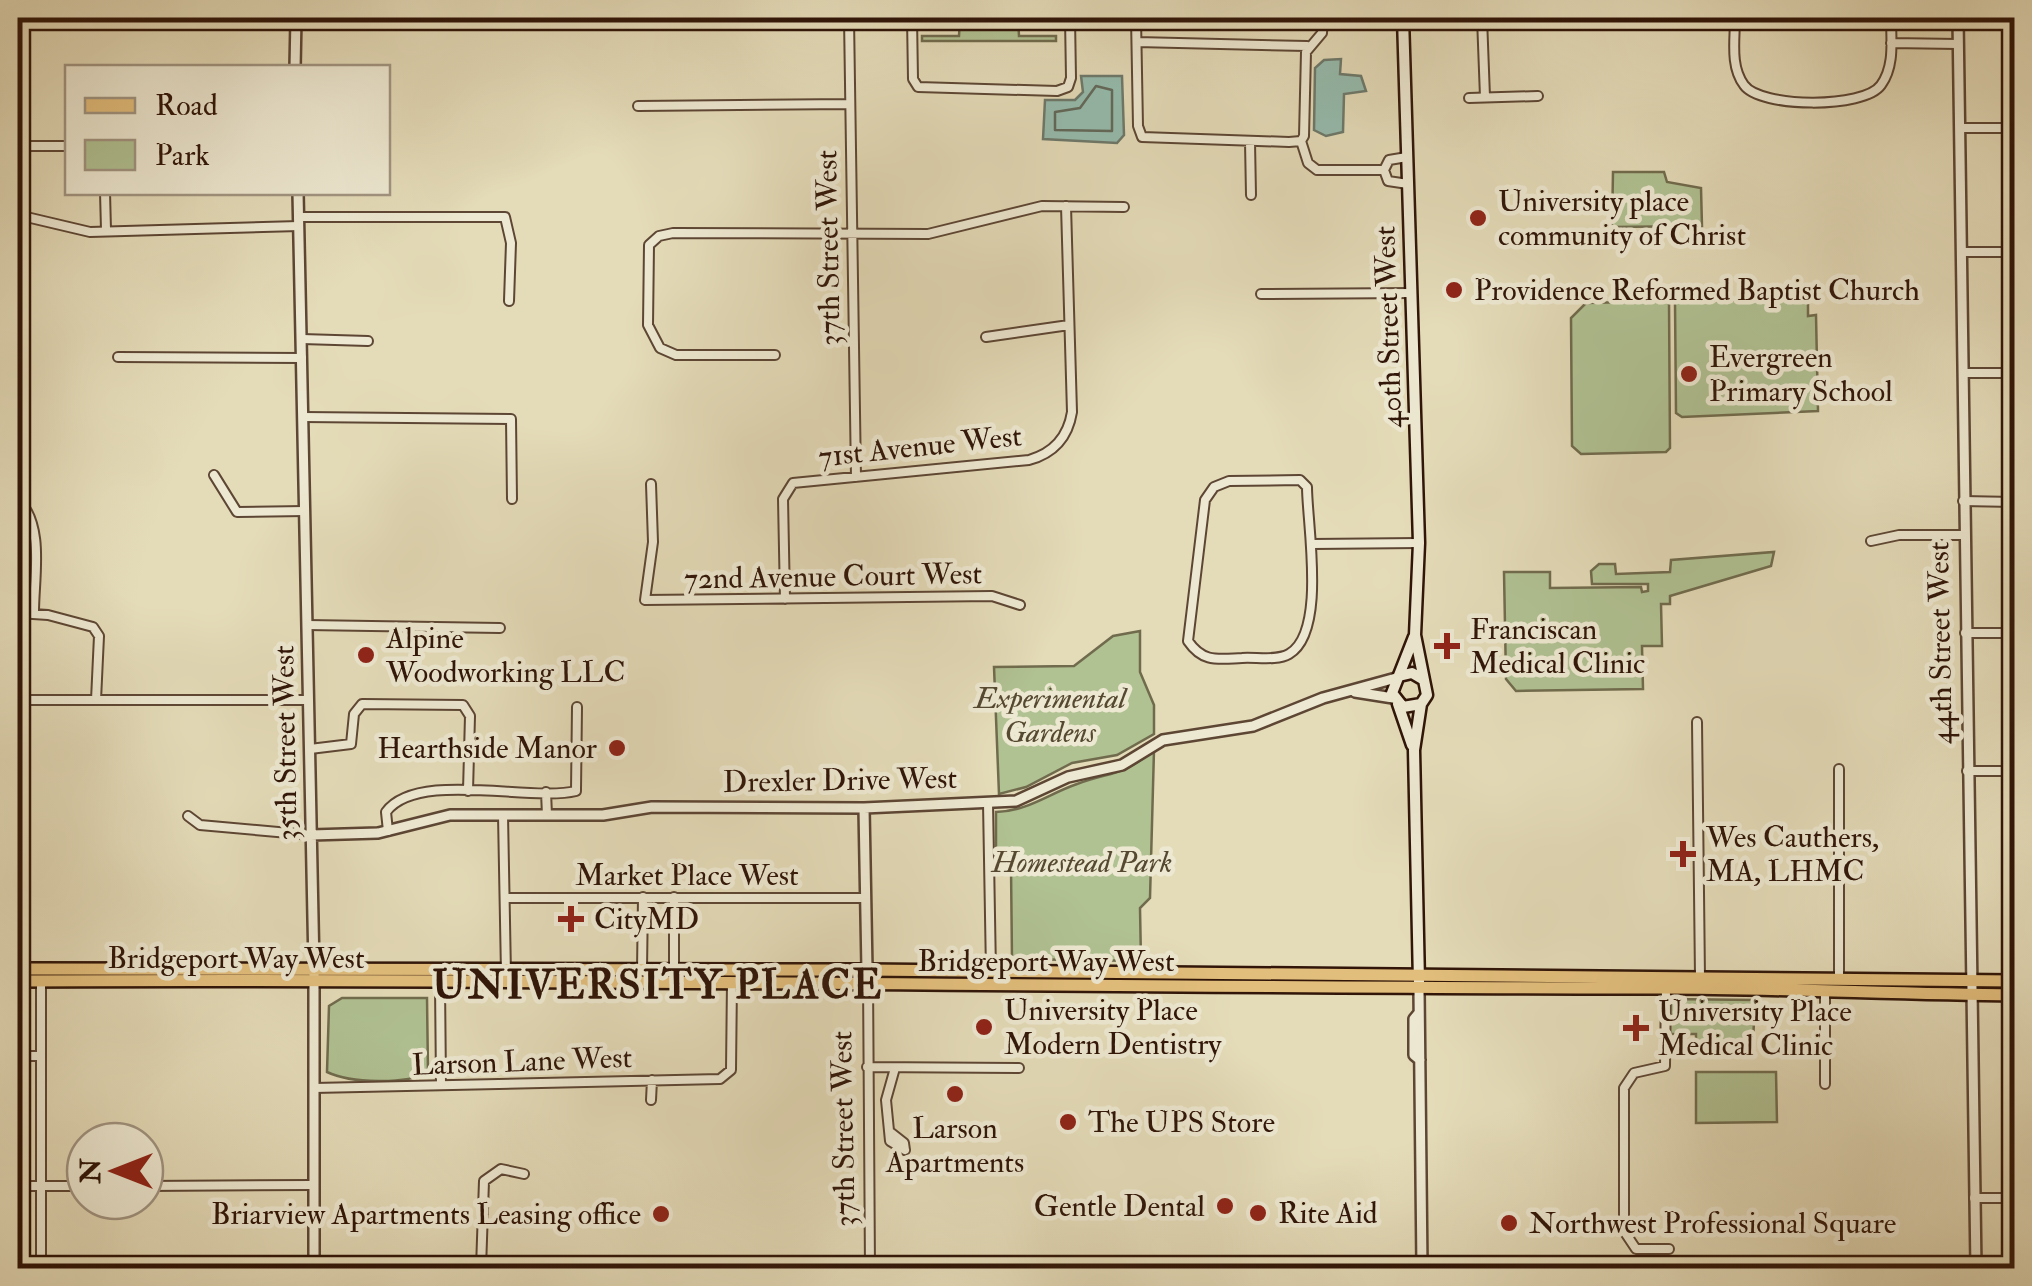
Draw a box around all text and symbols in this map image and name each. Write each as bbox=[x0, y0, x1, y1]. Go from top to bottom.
legend bbox=[65, 65, 390, 195]
text: Road bbox=[155, 87, 218, 124]
text: Park bbox=[155, 137, 210, 174]
street label: 37th Street West bbox=[808, 149, 849, 346]
place label: University place community of Christ bbox=[1498, 183, 1746, 254]
marker: University place community of Christ bbox=[1467, 207, 1489, 229]
street label: 40th Street West bbox=[1366, 225, 1411, 429]
place label: Providence Reformed Baptist Church bbox=[1474, 272, 1920, 309]
marker: Providence Reformed Baptist Church bbox=[1443, 279, 1465, 301]
place label: Evergreen Primary School bbox=[1709, 339, 1893, 410]
marker: Evergreen Primary School bbox=[1678, 363, 1700, 385]
street label: 71st Avenue West bbox=[816, 417, 1024, 476]
street label: 44th Street West bbox=[1920, 541, 1961, 745]
street label: 72nd Avenue Court West bbox=[684, 555, 983, 598]
place label: Franciscan Medical Clinic bbox=[1470, 611, 1645, 682]
place label: Alpine Woodworking LLC bbox=[385, 620, 626, 691]
marker: Franciscan Medical Clinic bbox=[1434, 633, 1460, 659]
marker: Alpine Woodworking LLC bbox=[355, 644, 377, 666]
street label: 35th Street West bbox=[265, 645, 306, 841]
park label: Experimental Gardens bbox=[972, 680, 1129, 751]
place label: Hearthside Manor bbox=[377, 730, 597, 767]
marker: Hearthside Manor bbox=[606, 737, 628, 759]
street label: Drexler Drive West bbox=[723, 760, 958, 801]
place label: Wes Cauthers, MA, LHMC bbox=[1705, 819, 1879, 890]
marker: Wes Cauthers, MA, LHMC bbox=[1670, 841, 1696, 867]
park label: Homestead Park bbox=[990, 844, 1172, 881]
street label: Market Place West bbox=[575, 857, 799, 894]
place label: CityMD bbox=[594, 901, 699, 938]
marker: CityMD bbox=[558, 906, 584, 932]
street label: Bridgeport Way West bbox=[107, 940, 365, 977]
street label: Bridgeport Way West bbox=[917, 943, 1175, 980]
district label: UNIVERSITY PLACE bbox=[432, 960, 884, 1011]
place label: University Place Modern Dentistry bbox=[1004, 992, 1222, 1063]
place label: University Place Medical Clinic bbox=[1658, 993, 1852, 1064]
marker: University Place Medical Clinic bbox=[1623, 1015, 1649, 1041]
marker: University Place Modern Dentistry bbox=[973, 1016, 995, 1038]
street label: 37th Street West bbox=[823, 1030, 864, 1227]
street label: Larson Lane West bbox=[411, 1039, 633, 1084]
marker: Larson Apartments bbox=[944, 1083, 966, 1105]
place label: The UPS Store bbox=[1088, 1104, 1275, 1141]
place label: Larson Apartments bbox=[885, 1110, 1024, 1181]
marker: The UPS Store bbox=[1057, 1111, 1079, 1133]
north arrow bbox=[65, 1121, 165, 1221]
text: N bbox=[74, 1158, 109, 1185]
place label: Gentle Dental bbox=[1034, 1188, 1205, 1225]
marker: Gentle Dental bbox=[1214, 1195, 1236, 1217]
place label: Rite Aid bbox=[1278, 1195, 1378, 1232]
place label: Briarview Apartments Leasing office bbox=[211, 1196, 641, 1233]
marker: Rite Aid bbox=[1247, 1202, 1269, 1224]
marker: Briarview Apartments Leasing office bbox=[650, 1203, 672, 1225]
place label: Northwest Professional Square bbox=[1529, 1205, 1896, 1242]
marker: Northwest Professional Square bbox=[1498, 1212, 1520, 1234]

